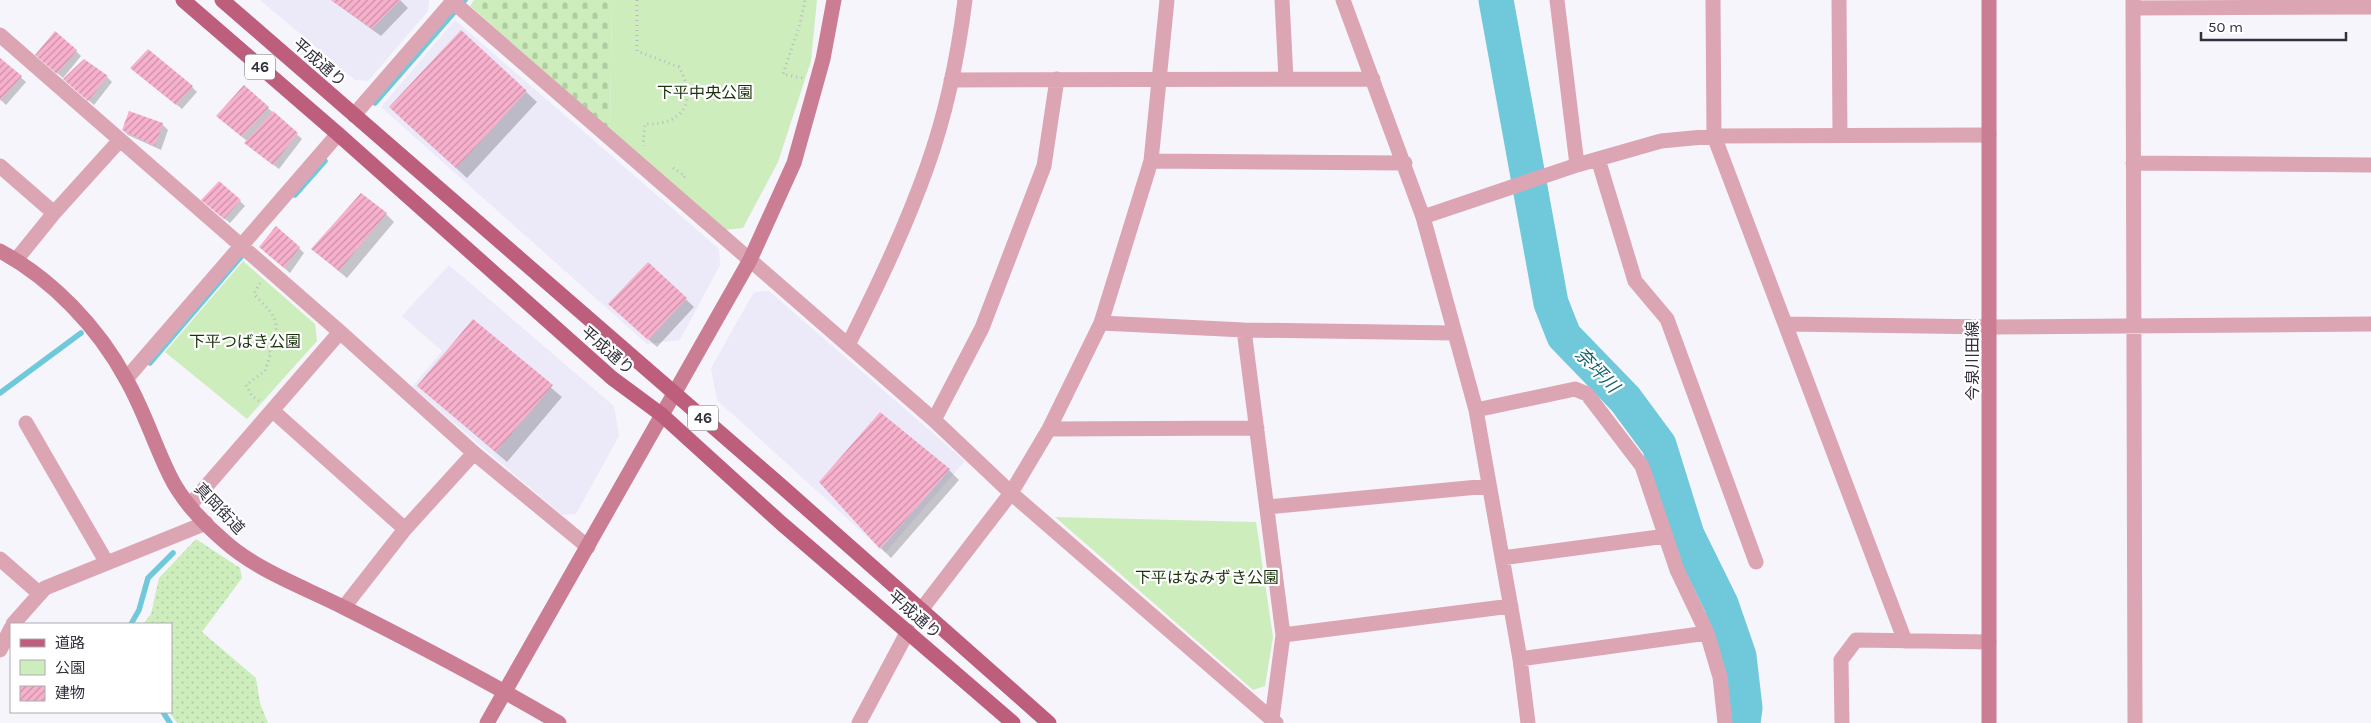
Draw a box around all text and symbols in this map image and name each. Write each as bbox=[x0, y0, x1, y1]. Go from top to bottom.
scale bar bbox=[2201, 10, 2346, 42]
text: 50 m bbox=[2208, 18, 2243, 36]
street label: 平成通り bbox=[289, 34, 350, 91]
road number: 46 bbox=[245, 54, 275, 80]
park label: 下平中央公園 bbox=[657, 83, 753, 102]
street label: 今泉川田線 bbox=[1963, 321, 1982, 401]
street label: 平成通り bbox=[577, 322, 638, 379]
park label: 下平つばき公園 bbox=[189, 332, 301, 351]
water label: 奈坪川 bbox=[1570, 343, 1625, 399]
road number: 46 bbox=[688, 406, 718, 430]
street label: 真岡街道 bbox=[191, 479, 249, 538]
park label: 下平はなみずき公園 bbox=[1135, 568, 1279, 587]
street label: 平成通り bbox=[884, 586, 945, 643]
legend bbox=[10, 623, 172, 713]
text: 道路 bbox=[55, 634, 85, 652]
text: 公園 bbox=[55, 659, 85, 677]
text: 建物 bbox=[55, 684, 85, 702]

